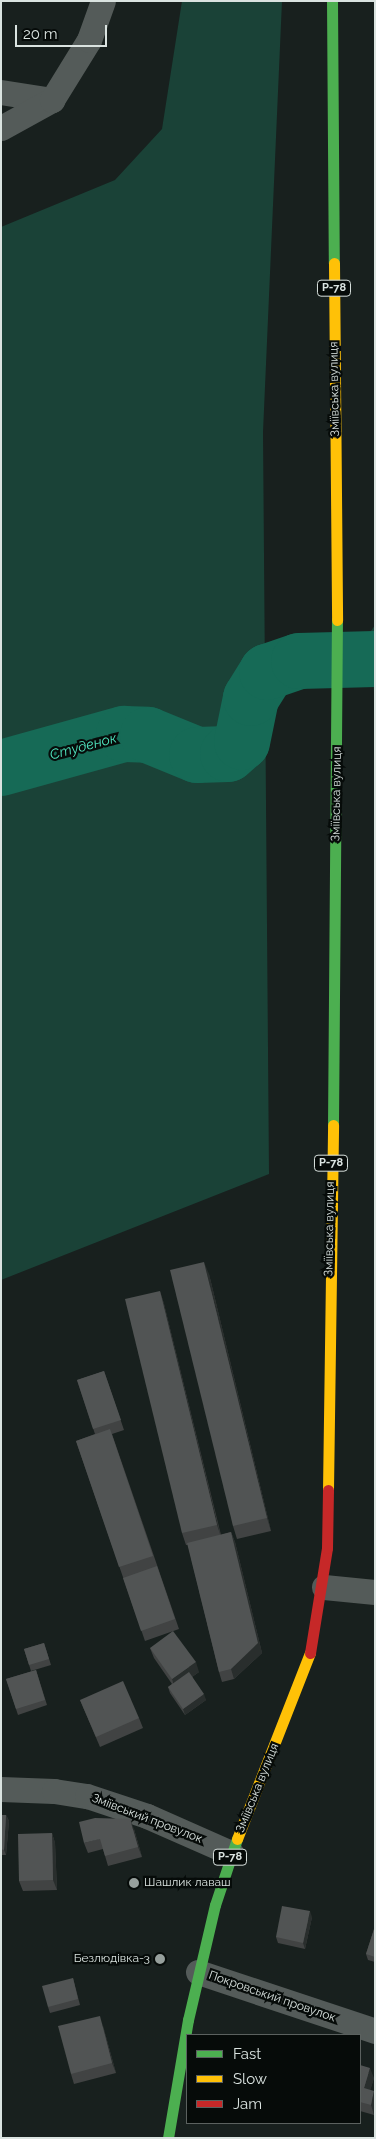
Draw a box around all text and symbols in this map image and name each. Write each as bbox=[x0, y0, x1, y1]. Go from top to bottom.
scale bar bbox=[18, 15, 110, 47]
text: 20 m bbox=[23, 25, 58, 43]
road number: Р-78 bbox=[316, 280, 352, 296]
street label: Зміївська вулиця bbox=[327, 341, 343, 437]
water label: Студенок bbox=[48, 729, 118, 763]
street label: Зміївська вулиця bbox=[329, 746, 345, 842]
road number: Р-78 bbox=[314, 1154, 348, 1172]
street label: Зміївська вулиця bbox=[322, 1181, 338, 1277]
street label: Зміївська вулиця bbox=[234, 1741, 282, 1835]
street label: Зміївський провулок bbox=[90, 1791, 204, 1847]
road number: Р-78 bbox=[212, 1848, 248, 1865]
place label: Шашлик лаваш bbox=[144, 1876, 231, 1890]
marker: Шашлик лаваш bbox=[128, 1877, 140, 1889]
place label: Безлюдівка-3 bbox=[74, 1952, 150, 1966]
marker: Безлюдівка-3 bbox=[154, 1953, 166, 1965]
street label: Покровський провулок bbox=[207, 1968, 337, 2026]
legend bbox=[186, 2034, 361, 2124]
text: Fast bbox=[233, 2045, 261, 2063]
text: Slow bbox=[233, 2070, 267, 2088]
text: Jam bbox=[233, 2095, 262, 2113]

